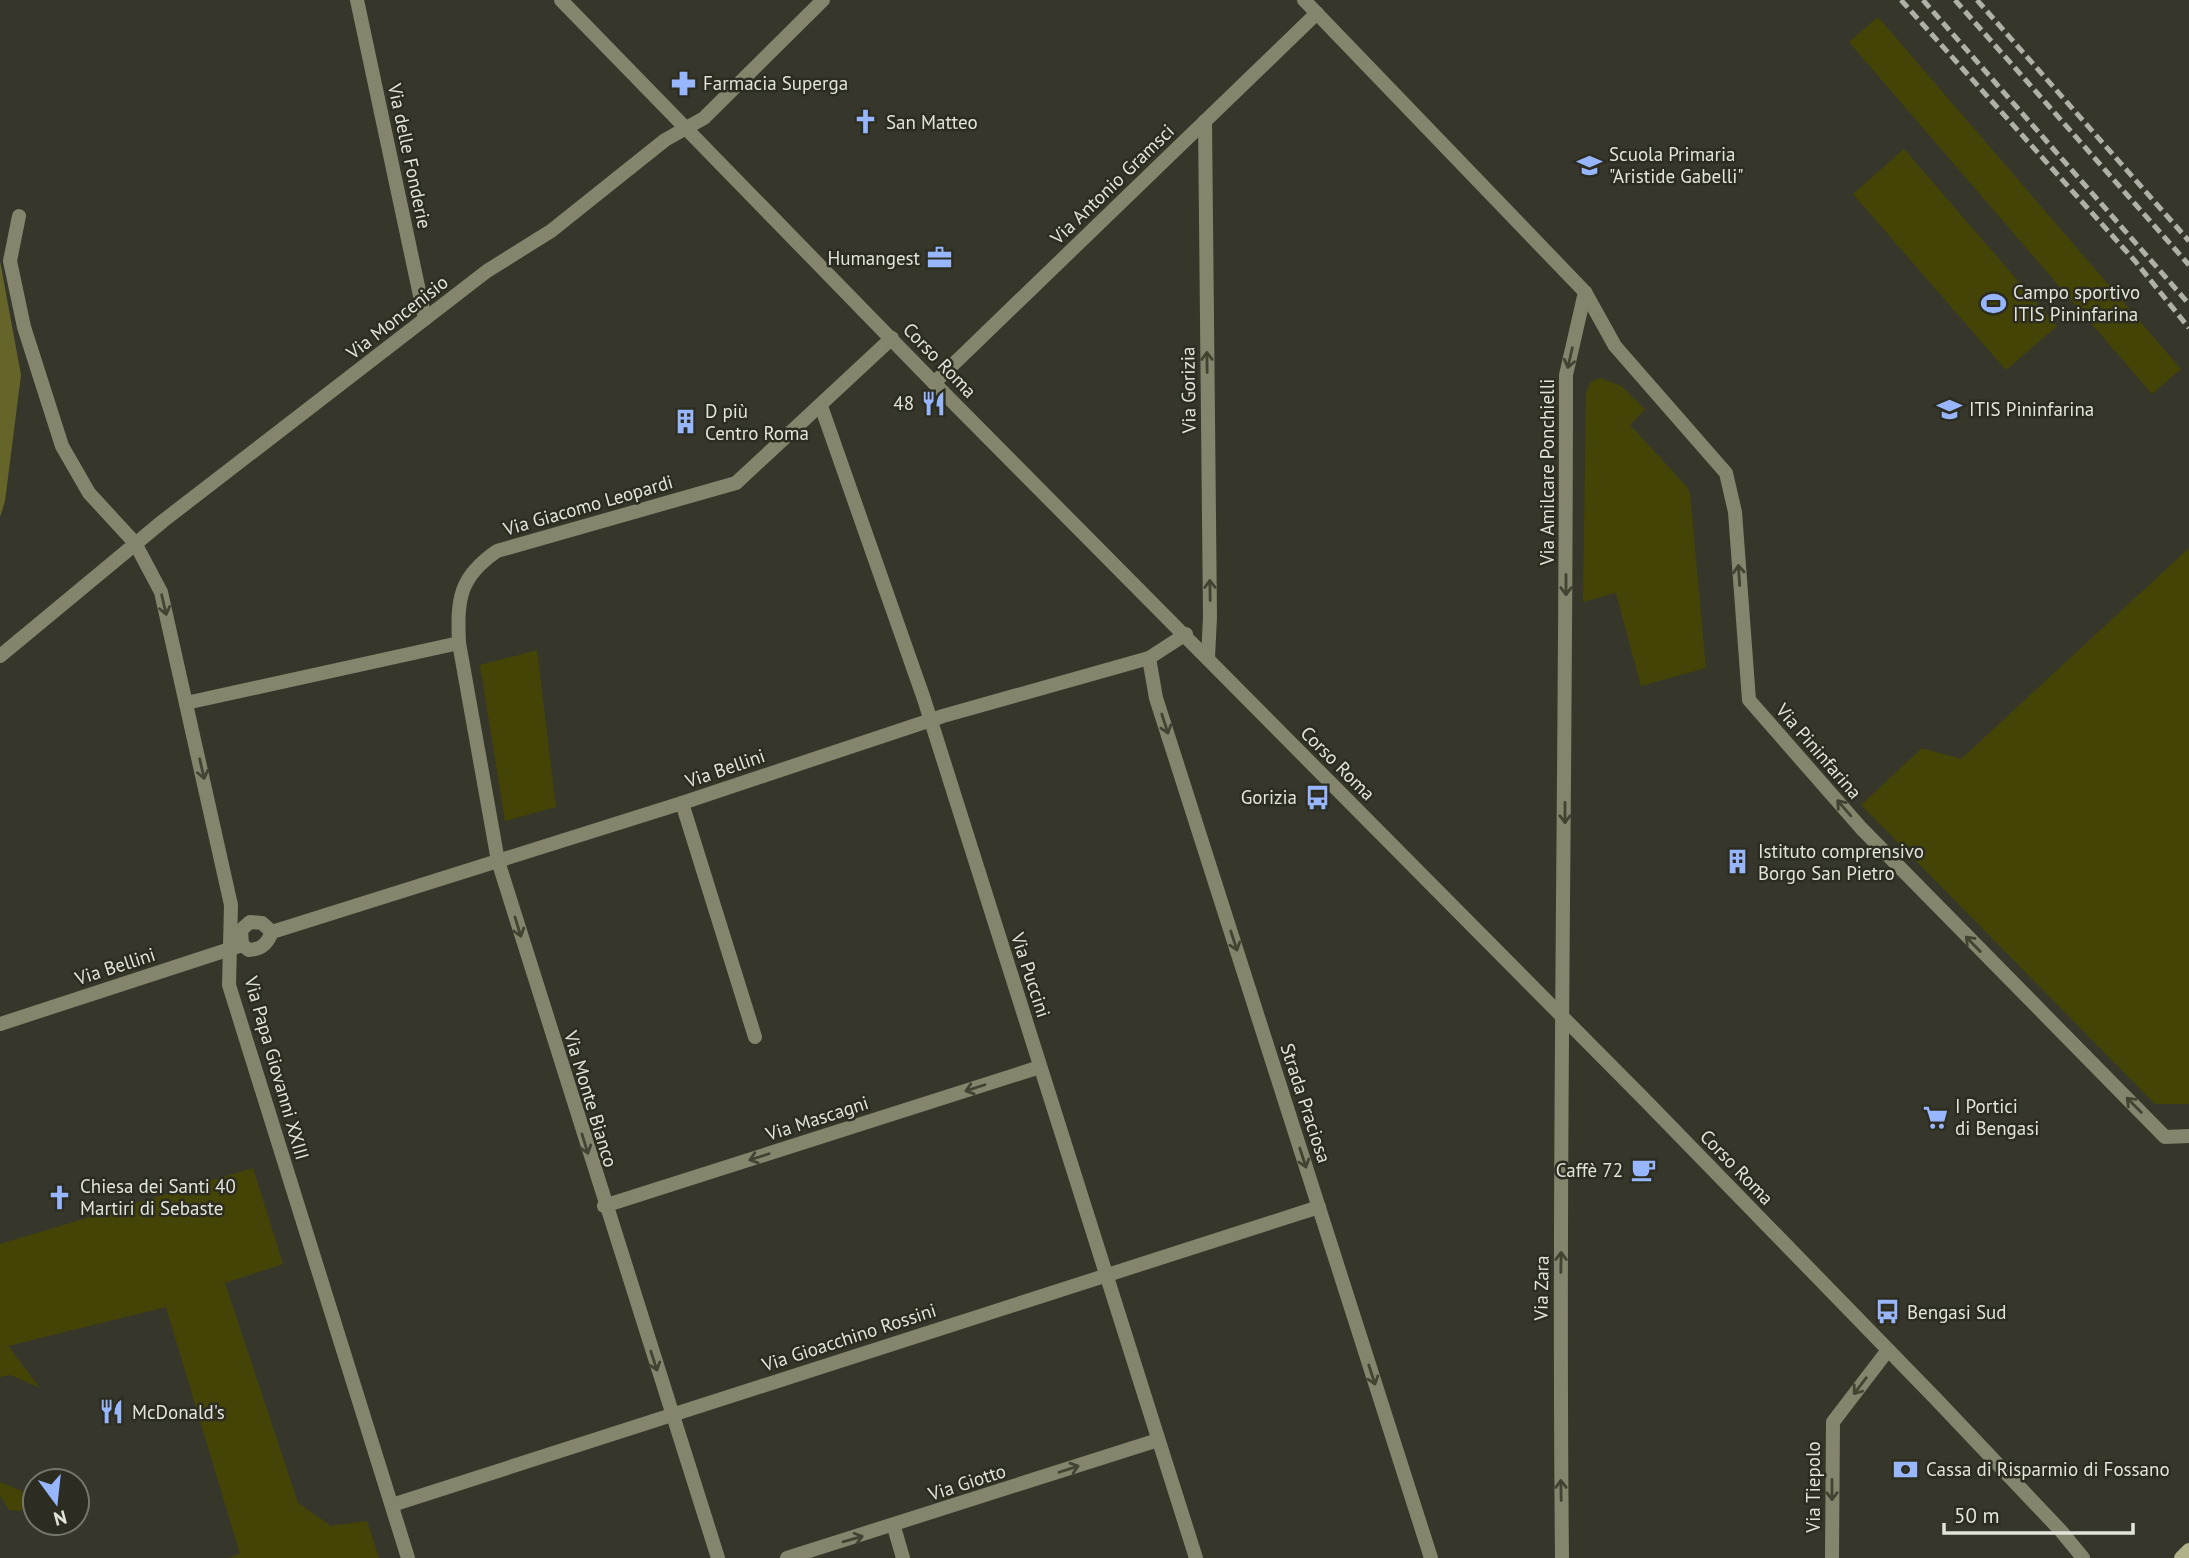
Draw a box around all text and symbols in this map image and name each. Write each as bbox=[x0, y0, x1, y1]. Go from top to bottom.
pharmacy icon: Farmacia Superga bbox=[669, 69, 697, 97]
place label: Farmacia Superga bbox=[703, 71, 848, 95]
street label: Via delle Fonderie bbox=[383, 80, 437, 231]
church icon: San Matteo bbox=[852, 108, 880, 136]
place label: San Matteo bbox=[886, 110, 978, 134]
street label: Via Antonio Gramsci bbox=[1044, 119, 1179, 250]
place label: Scuola Primaria "Aristide Gabelli" bbox=[1609, 142, 1744, 188]
school or university icon: Scuola Primaria "Aristide Gabelli" bbox=[1575, 151, 1603, 179]
office icon: Humangest bbox=[926, 244, 954, 272]
place label: Humangest bbox=[827, 246, 921, 270]
street label: Via Moncenisio bbox=[341, 270, 453, 365]
place label: Campo sportivo ITIS Pininfarina bbox=[2013, 280, 2140, 326]
sports icon: Campo sportivo ITIS Pininfarina bbox=[1979, 289, 2007, 317]
street label: Corso Roma bbox=[898, 317, 982, 403]
street label: Via Gorizia bbox=[1175, 346, 1201, 435]
one-way arrow bbox=[1563, 346, 1576, 369]
one-way arrow bbox=[1200, 351, 1214, 374]
street label: Via Amilcare Ponchielli bbox=[1535, 379, 1559, 566]
restaurant icon: 48 bbox=[920, 389, 948, 417]
place label: 48 bbox=[893, 391, 914, 415]
school or university icon: ITIS Pininfarina bbox=[1935, 395, 1963, 423]
place label: ITIS Pininfarina bbox=[1969, 397, 2094, 421]
place label: D più Centro Roma bbox=[705, 399, 809, 445]
building icon: D più Centro Roma bbox=[671, 408, 699, 436]
street label: Via Giacomo Leopardi bbox=[499, 469, 676, 541]
one-way arrow bbox=[1732, 564, 1745, 587]
one-way arrow bbox=[1559, 574, 1573, 597]
one-way arrow bbox=[1203, 579, 1216, 602]
one-way arrow bbox=[158, 593, 171, 616]
street label: Via Pininfarina bbox=[1770, 698, 1867, 804]
one-way arrow bbox=[1159, 713, 1172, 735]
street label: Corso Roma bbox=[1296, 721, 1380, 805]
street label: Via Bellini bbox=[681, 743, 768, 793]
one-way arrow bbox=[195, 757, 209, 780]
bus stop icon: Gorizia bbox=[1303, 783, 1331, 811]
place label: Gorizia bbox=[1241, 785, 1297, 809]
one-way arrow bbox=[1836, 800, 1852, 818]
one-way arrow bbox=[1558, 801, 1572, 824]
place label: Istituto comprensivo Borgo San Pietro bbox=[1758, 839, 1924, 885]
building icon: Istituto comprensivo Borgo San Pietro bbox=[1724, 848, 1752, 876]
one-way arrow bbox=[513, 915, 525, 937]
street label: Via Puccini bbox=[1006, 929, 1056, 1020]
one-way arrow bbox=[1228, 930, 1241, 952]
one-way arrow bbox=[1965, 936, 1982, 953]
street label: Via Bellini bbox=[71, 942, 158, 991]
street label: Via Papa Giovanni XXIII bbox=[239, 973, 315, 1162]
street label: Via Monte Bianco bbox=[559, 1027, 623, 1170]
street label: Strada Praciosa bbox=[1275, 1040, 1337, 1166]
one-way arrow bbox=[965, 1083, 987, 1095]
street label: Via Mascagni bbox=[762, 1090, 871, 1146]
place label: I Portici di Bengasi bbox=[1955, 1094, 2039, 1140]
one-way arrow bbox=[2125, 1097, 2142, 1114]
supermarket icon: I Portici di Bengasi bbox=[1921, 1103, 1949, 1131]
street label: Corso Roma bbox=[1695, 1124, 1779, 1210]
one-way arrow bbox=[579, 1133, 592, 1155]
one-way arrow bbox=[1297, 1147, 1310, 1169]
one-way arrow bbox=[748, 1152, 770, 1164]
cafe icon: Caffè 72 bbox=[1629, 1156, 1657, 1184]
place label: Caffè 72 bbox=[1556, 1158, 1623, 1182]
place label: Chiesa dei Santi 40 Martiri di Sebaste bbox=[80, 1174, 236, 1220]
church icon: Chiesa dei Santi 40 Martiri di Sebaste bbox=[46, 1183, 74, 1211]
one-way arrow bbox=[1554, 1251, 1568, 1274]
street label: Via Zara bbox=[1528, 1255, 1554, 1322]
street label: Via Gioacchino Rossini bbox=[758, 1298, 939, 1377]
bus stop icon: Bengasi Sud bbox=[1873, 1298, 1901, 1326]
place label: Bengasi Sud bbox=[1907, 1300, 2006, 1324]
one-way arrow bbox=[649, 1349, 662, 1371]
one-way arrow bbox=[1367, 1363, 1380, 1385]
one-way arrow bbox=[1853, 1376, 1867, 1395]
restaurant icon: McDonald's bbox=[98, 1398, 126, 1426]
place label: McDonald's bbox=[132, 1400, 225, 1424]
street label: Via Tiepolo bbox=[1801, 1441, 1825, 1534]
bank icon: Cassa di Risparmio di Fossano bbox=[1892, 1455, 1920, 1483]
place label: Cassa di Risparmio di Fossano bbox=[1926, 1457, 2170, 1481]
street label: Via Giotto bbox=[924, 1458, 1009, 1506]
one-way arrow bbox=[1058, 1462, 1080, 1474]
north arrow bbox=[21, 1467, 91, 1537]
one-way arrow bbox=[1825, 1478, 1839, 1501]
one-way arrow bbox=[1555, 1479, 1568, 1502]
scale bar bbox=[1944, 1492, 2133, 1536]
text: 50 m bbox=[1954, 1502, 2000, 1529]
text: N bbox=[51, 1505, 70, 1532]
one-way arrow bbox=[842, 1531, 864, 1544]

